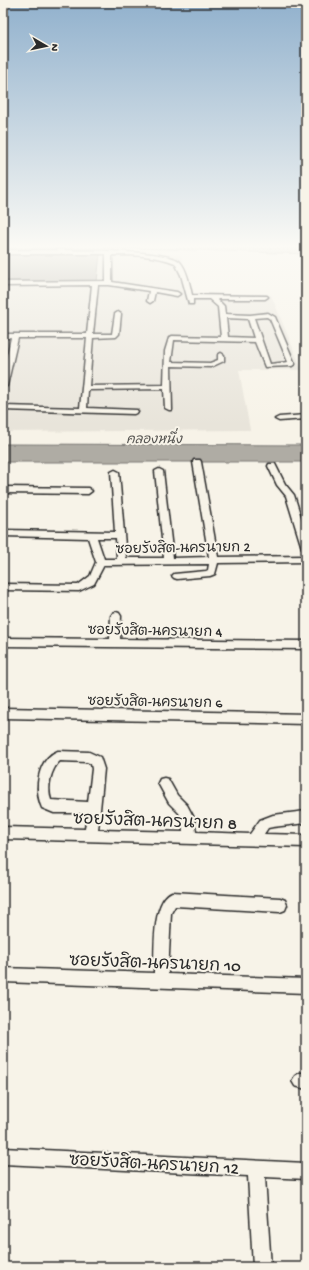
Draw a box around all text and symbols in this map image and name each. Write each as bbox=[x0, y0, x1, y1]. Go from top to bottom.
north arrow bbox=[26, 26, 66, 66]
text: N bbox=[47, 43, 60, 52]
water label: คลองหนึ่ง bbox=[126, 427, 184, 448]
street label: ซอยรังสิต-นครนายก 2 bbox=[116, 539, 251, 559]
street label: ซอยรังสิต-นครนายก 4 bbox=[88, 622, 223, 642]
street label: ซอยรังสิต-นครนายก 6 bbox=[87, 693, 223, 713]
street label: ซอยรังสิต-นครนายก 8 bbox=[72, 807, 237, 836]
street label: ซอยรังสิต-นครนายก 10 bbox=[69, 949, 241, 978]
street label: ซอยรังสิต-นครนายก 12 bbox=[68, 1149, 240, 1180]

